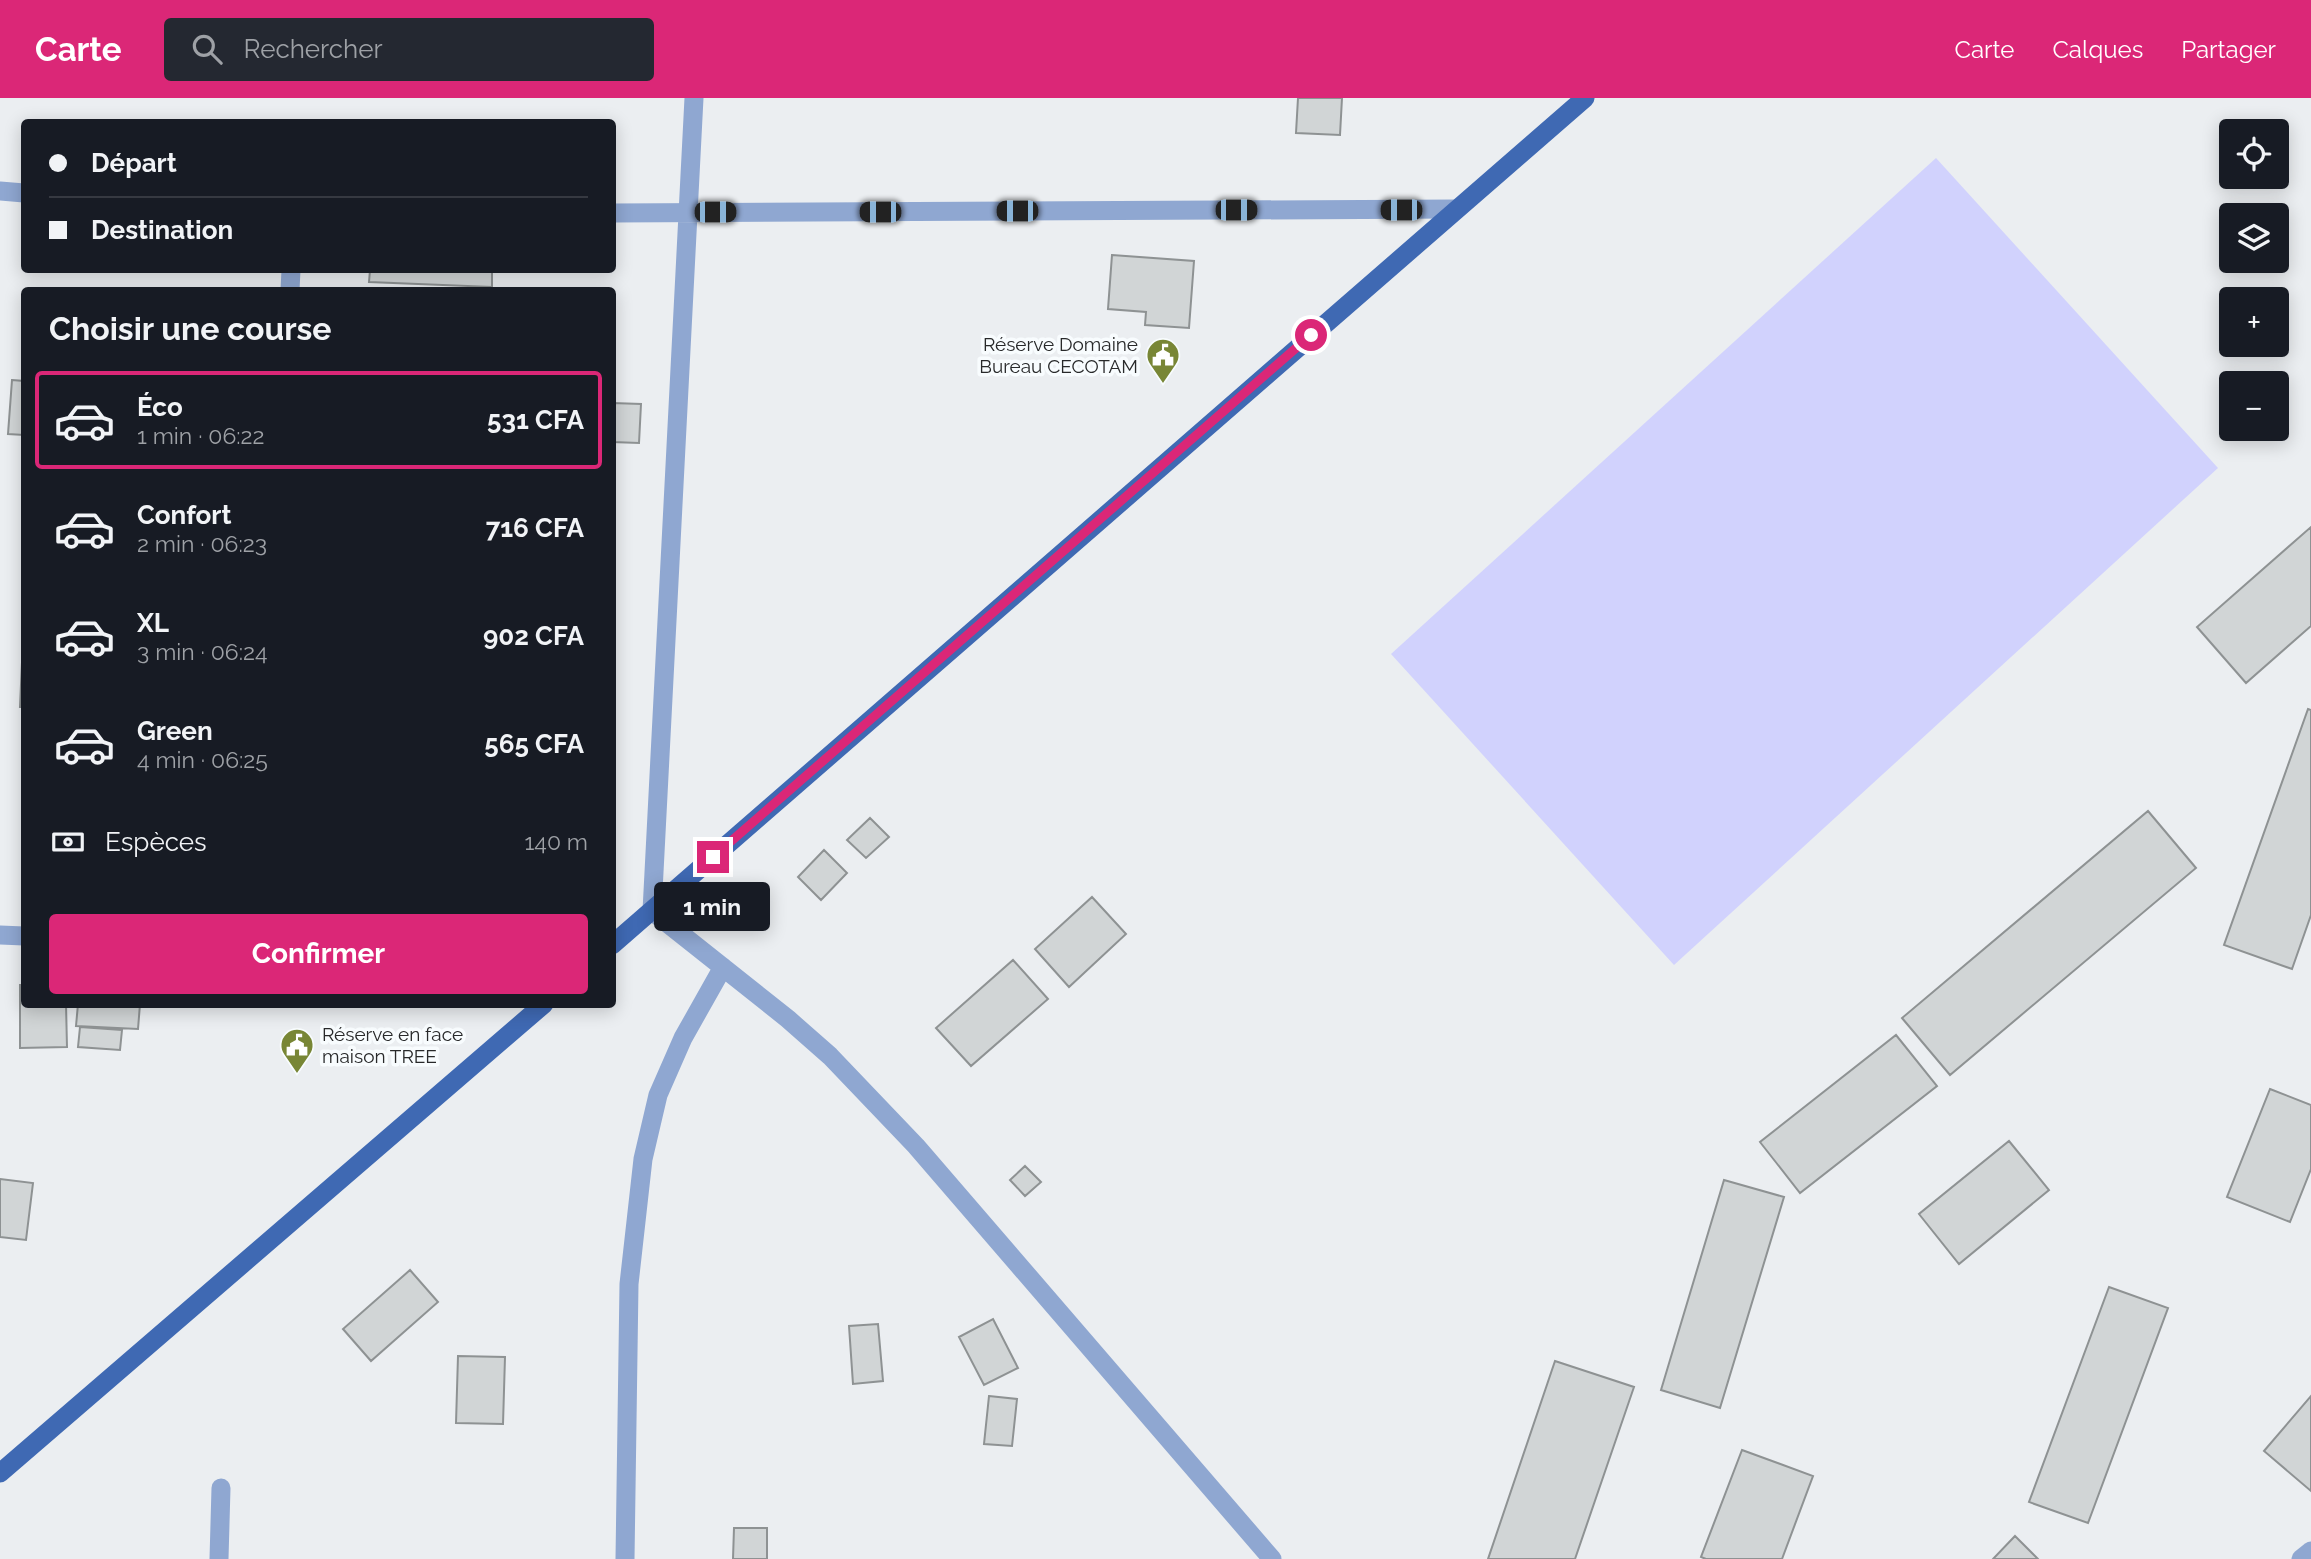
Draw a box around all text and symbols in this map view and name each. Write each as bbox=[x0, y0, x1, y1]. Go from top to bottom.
search box bbox=[164, 18, 654, 81]
text: Carte bbox=[35, 30, 122, 69]
icon: search bbox=[188, 30, 226, 68]
text: Rechercher bbox=[244, 34, 383, 64]
text: Carte bbox=[1955, 35, 2014, 64]
text: Calques bbox=[2052, 35, 2143, 64]
text: Partager bbox=[2181, 35, 2276, 64]
map controls bbox=[2219, 119, 2289, 441]
button: locate bbox=[2219, 119, 2289, 189]
text: Départ bbox=[91, 148, 177, 178]
car bbox=[1216, 200, 1258, 221]
car bbox=[1381, 200, 1423, 221]
car bbox=[997, 201, 1039, 222]
car bbox=[695, 202, 737, 223]
car bbox=[860, 202, 902, 223]
button: layers bbox=[2219, 203, 2289, 273]
text: Destination bbox=[91, 215, 233, 245]
button: + bbox=[2219, 287, 2289, 357]
text: Choisir une course bbox=[49, 310, 332, 347]
route start bbox=[1295, 319, 1327, 351]
place label: Réserve Domaine Bureau CECOTAM bbox=[979, 333, 1138, 377]
public building icon: Réserve Domaine Bureau CECOTAM bbox=[1144, 336, 1182, 385]
button: − bbox=[2219, 371, 2289, 441]
icon: car bbox=[53, 389, 116, 452]
text: Éco bbox=[137, 392, 183, 422]
text: 531 CFA bbox=[487, 405, 584, 435]
text: 1 min · 06:22 bbox=[137, 422, 265, 449]
icon: car bbox=[53, 497, 116, 560]
text: Confort bbox=[137, 500, 231, 530]
text: 716 CFA bbox=[486, 513, 584, 543]
text: 2 min · 06:23 bbox=[137, 530, 267, 557]
icon: car bbox=[53, 605, 116, 668]
text: XL bbox=[137, 608, 169, 638]
text: 902 CFA bbox=[483, 621, 584, 651]
text: 3 min · 06:24 bbox=[137, 638, 268, 665]
icon: car bbox=[53, 713, 116, 776]
text: Green bbox=[137, 716, 213, 746]
text: 565 CFA bbox=[484, 729, 584, 759]
text: 4 min · 06:25 bbox=[137, 746, 268, 773]
icon: cash bbox=[49, 823, 87, 861]
text: Espèces bbox=[105, 827, 207, 857]
text: 140 m bbox=[525, 828, 588, 855]
route end bbox=[697, 841, 729, 873]
callout: 1 min bbox=[655, 882, 771, 930]
text: 1 min bbox=[683, 893, 741, 920]
button: Confirmer bbox=[49, 914, 588, 994]
place label: Réserve en face maison TREE bbox=[322, 1023, 463, 1067]
public building icon: Réserve en face maison TREE bbox=[278, 1026, 316, 1075]

